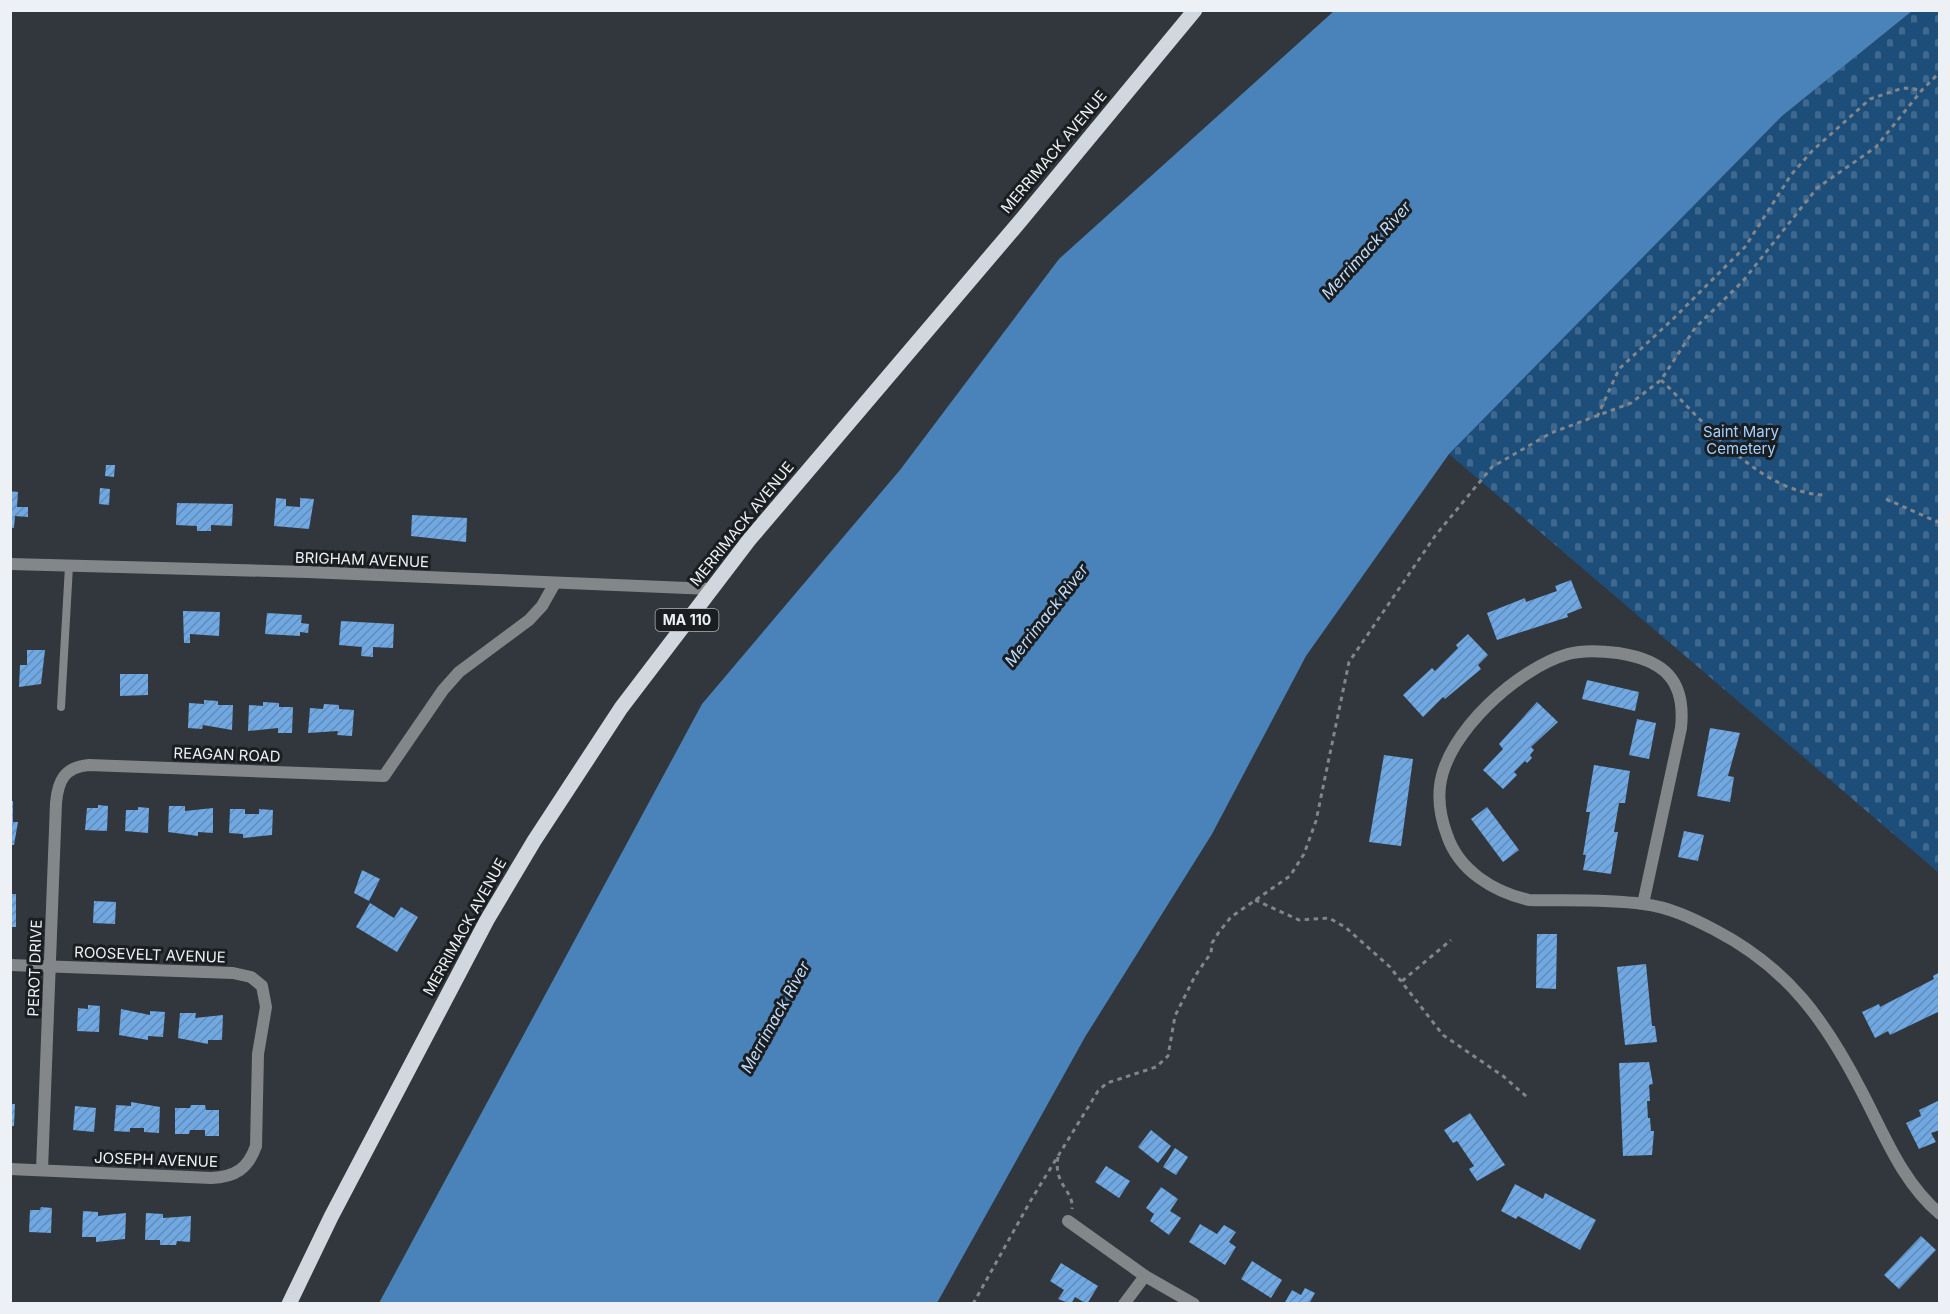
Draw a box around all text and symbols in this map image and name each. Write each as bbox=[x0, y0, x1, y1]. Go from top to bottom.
street label: MERRIMACK AVENUE bbox=[997, 86, 1111, 217]
water label: Merrimack River bbox=[1317, 196, 1416, 303]
park label: Saint Mary Cemetery bbox=[1703, 422, 1780, 458]
street label: MERRIMACK AVENUE bbox=[686, 458, 798, 590]
street label: BRIGHAM AVENUE bbox=[295, 548, 429, 571]
water label: Merrimack River bbox=[1000, 559, 1093, 670]
road number: MA 110 bbox=[656, 609, 718, 631]
street label: REAGAN ROAD bbox=[173, 743, 281, 766]
street label: MERRIMACK AVENUE bbox=[419, 854, 510, 999]
street label: PEROT DRIVE bbox=[23, 919, 46, 1017]
street label: ROOSEVELT AVENUE bbox=[74, 942, 226, 967]
water label: Merrimack River bbox=[736, 957, 814, 1076]
street label: JOSEPH AVENUE bbox=[94, 1148, 218, 1171]

